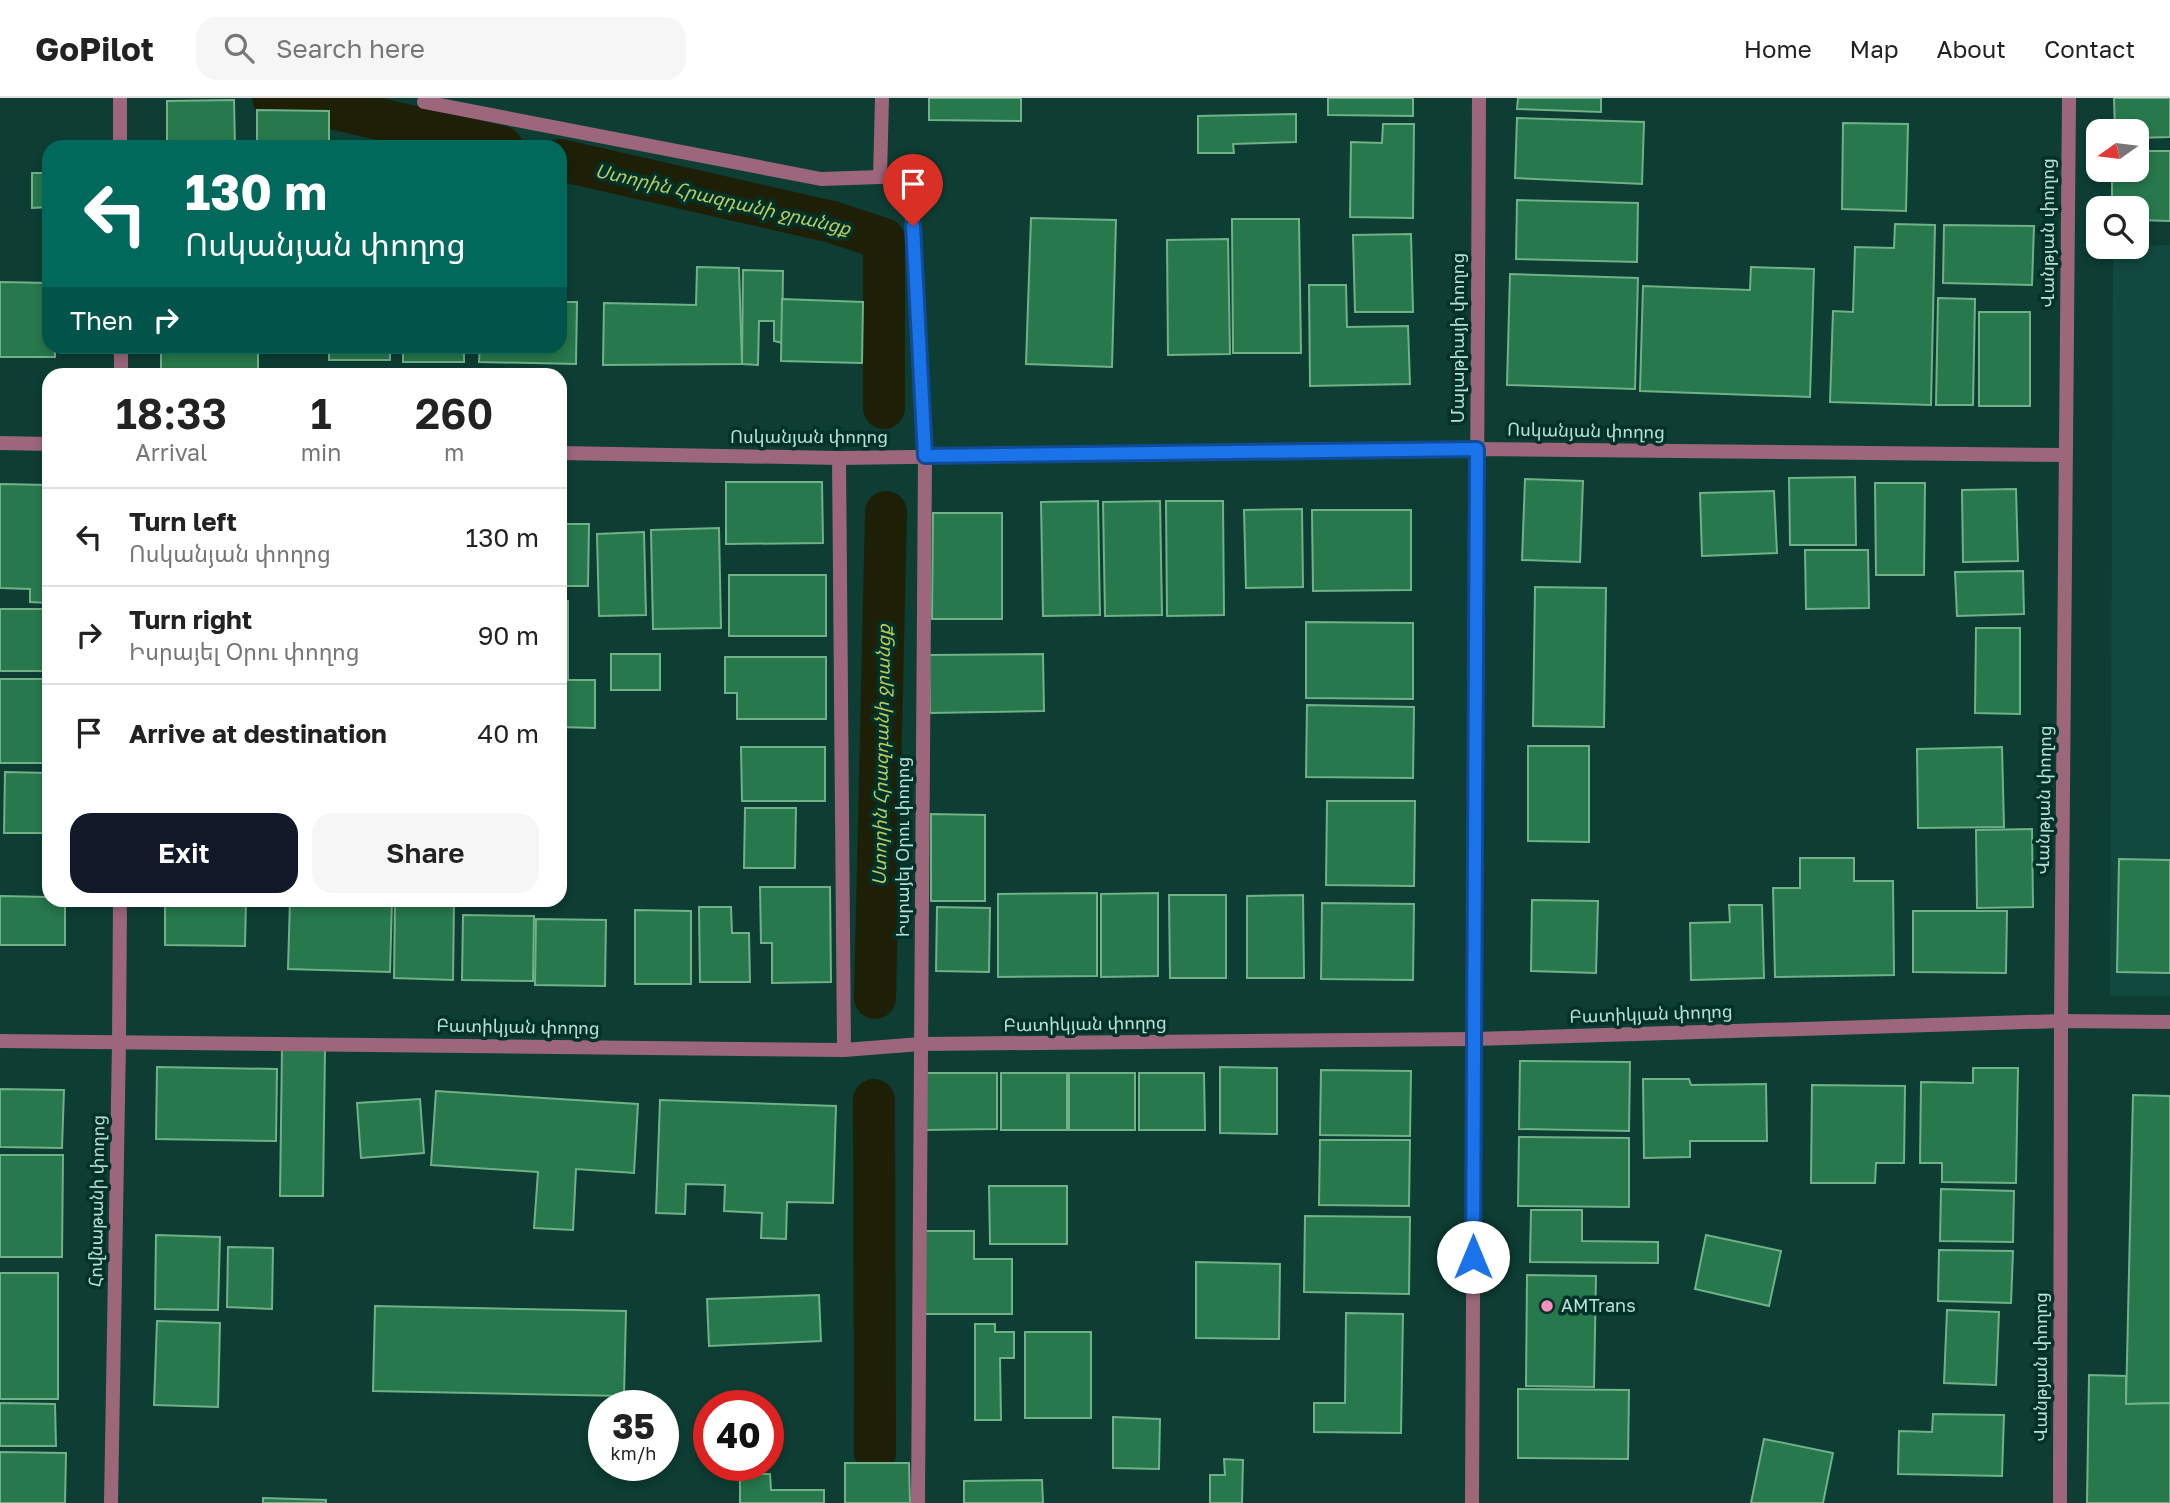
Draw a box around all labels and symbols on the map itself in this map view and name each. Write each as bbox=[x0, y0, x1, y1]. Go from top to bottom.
north arrow bbox=[2086, 119, 2149, 182]
pin bbox=[883, 154, 943, 226]
water label: Ստորին Հրազդանի ջրանցք bbox=[593, 158, 854, 240]
street label: Վանթյան փողոց bbox=[2036, 158, 2058, 308]
street label: Մալաթիայի փողոց bbox=[1446, 253, 1468, 423]
street label: Ոսկանյան փողոց bbox=[1507, 418, 1665, 442]
street label: Ոսկանյան փողոց bbox=[730, 425, 888, 447]
water label: Ստորին Հրազդանի ջրանցք bbox=[867, 623, 895, 886]
street label: Վանթյան փողոց bbox=[2031, 725, 2055, 875]
street label: Իսրայել Օրու փողոց bbox=[891, 757, 913, 937]
street label: Բատիկյան փողոց bbox=[1569, 999, 1733, 1027]
street label: Բատիկյան փողոց bbox=[1003, 1011, 1167, 1035]
street label: Բատիկյան փողոց bbox=[436, 1014, 600, 1038]
street label: Հովնաթանի փողոց bbox=[83, 1115, 109, 1287]
position arrow bbox=[1436, 1220, 1510, 1294]
street label: Վանթյան փողոց bbox=[2029, 1292, 2051, 1442]
place label: AMTrans bbox=[1561, 1294, 1636, 1316]
marker: AMTrans bbox=[1539, 1298, 1555, 1314]
speed limit sign: 40 bbox=[693, 1390, 784, 1481]

